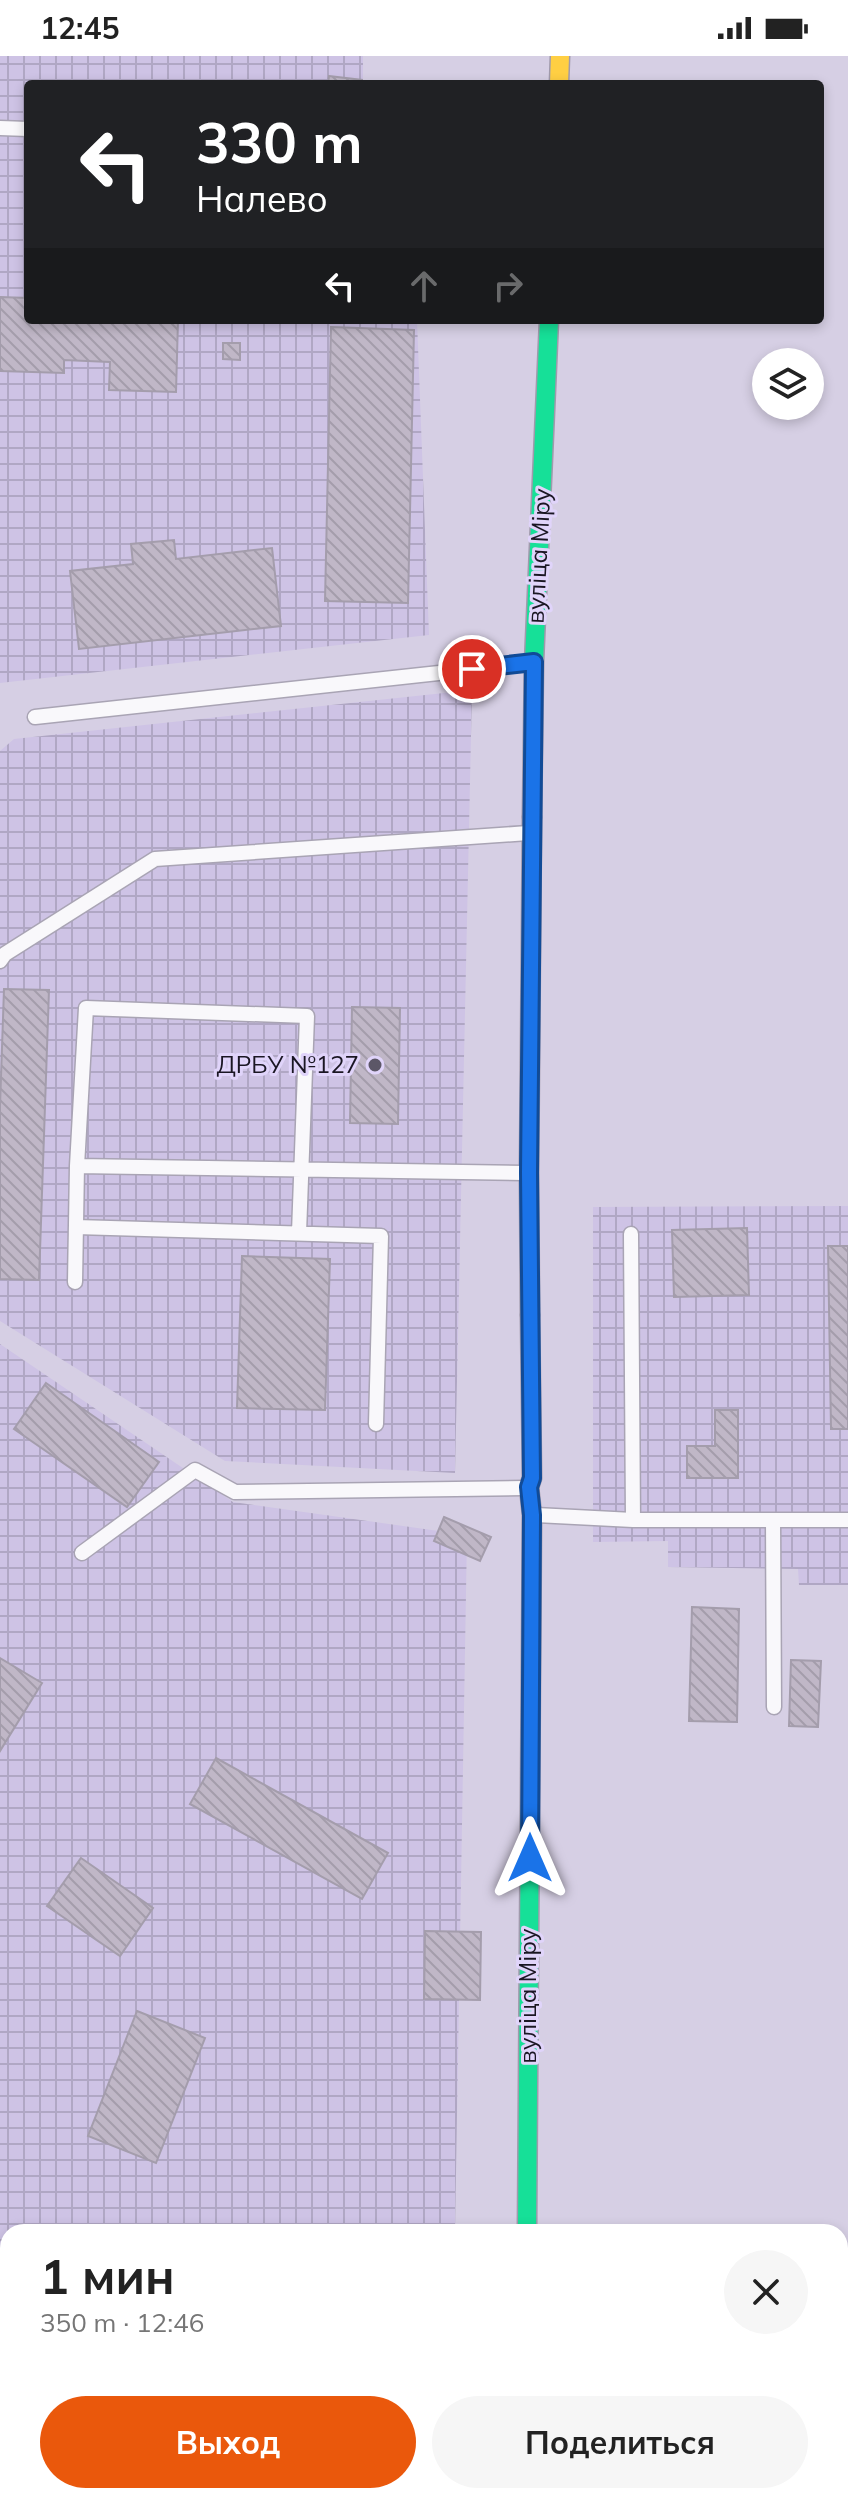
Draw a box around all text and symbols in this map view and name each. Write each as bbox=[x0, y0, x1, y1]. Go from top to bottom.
text: 12:45 bbox=[40, 9, 119, 47]
text: 330 m bbox=[196, 107, 363, 177]
icon: left bbox=[64, 112, 168, 216]
text: Налево bbox=[196, 176, 328, 221]
icon: left bbox=[318, 264, 362, 308]
icon: ahead bbox=[402, 264, 446, 308]
icon: right bbox=[486, 264, 530, 308]
map controls bbox=[752, 348, 824, 420]
button: layers bbox=[752, 348, 824, 420]
street label: вуліца Міру bbox=[519, 488, 557, 624]
pin bbox=[438, 635, 506, 703]
icon: arrive bbox=[450, 647, 494, 691]
place label: ДРБУ №127 bbox=[216, 1049, 359, 1079]
marker: ДРБУ №127 bbox=[366, 1056, 384, 1074]
position arrow bbox=[488, 1816, 572, 1900]
street label: вуліца Міру bbox=[512, 1928, 542, 2064]
text: 1 мин bbox=[40, 2246, 175, 2306]
button: close bbox=[724, 2250, 808, 2334]
text: 350 m · 12:46 bbox=[40, 2306, 204, 2339]
button: Выход bbox=[40, 2396, 416, 2488]
button: Поделиться bbox=[432, 2396, 808, 2488]

